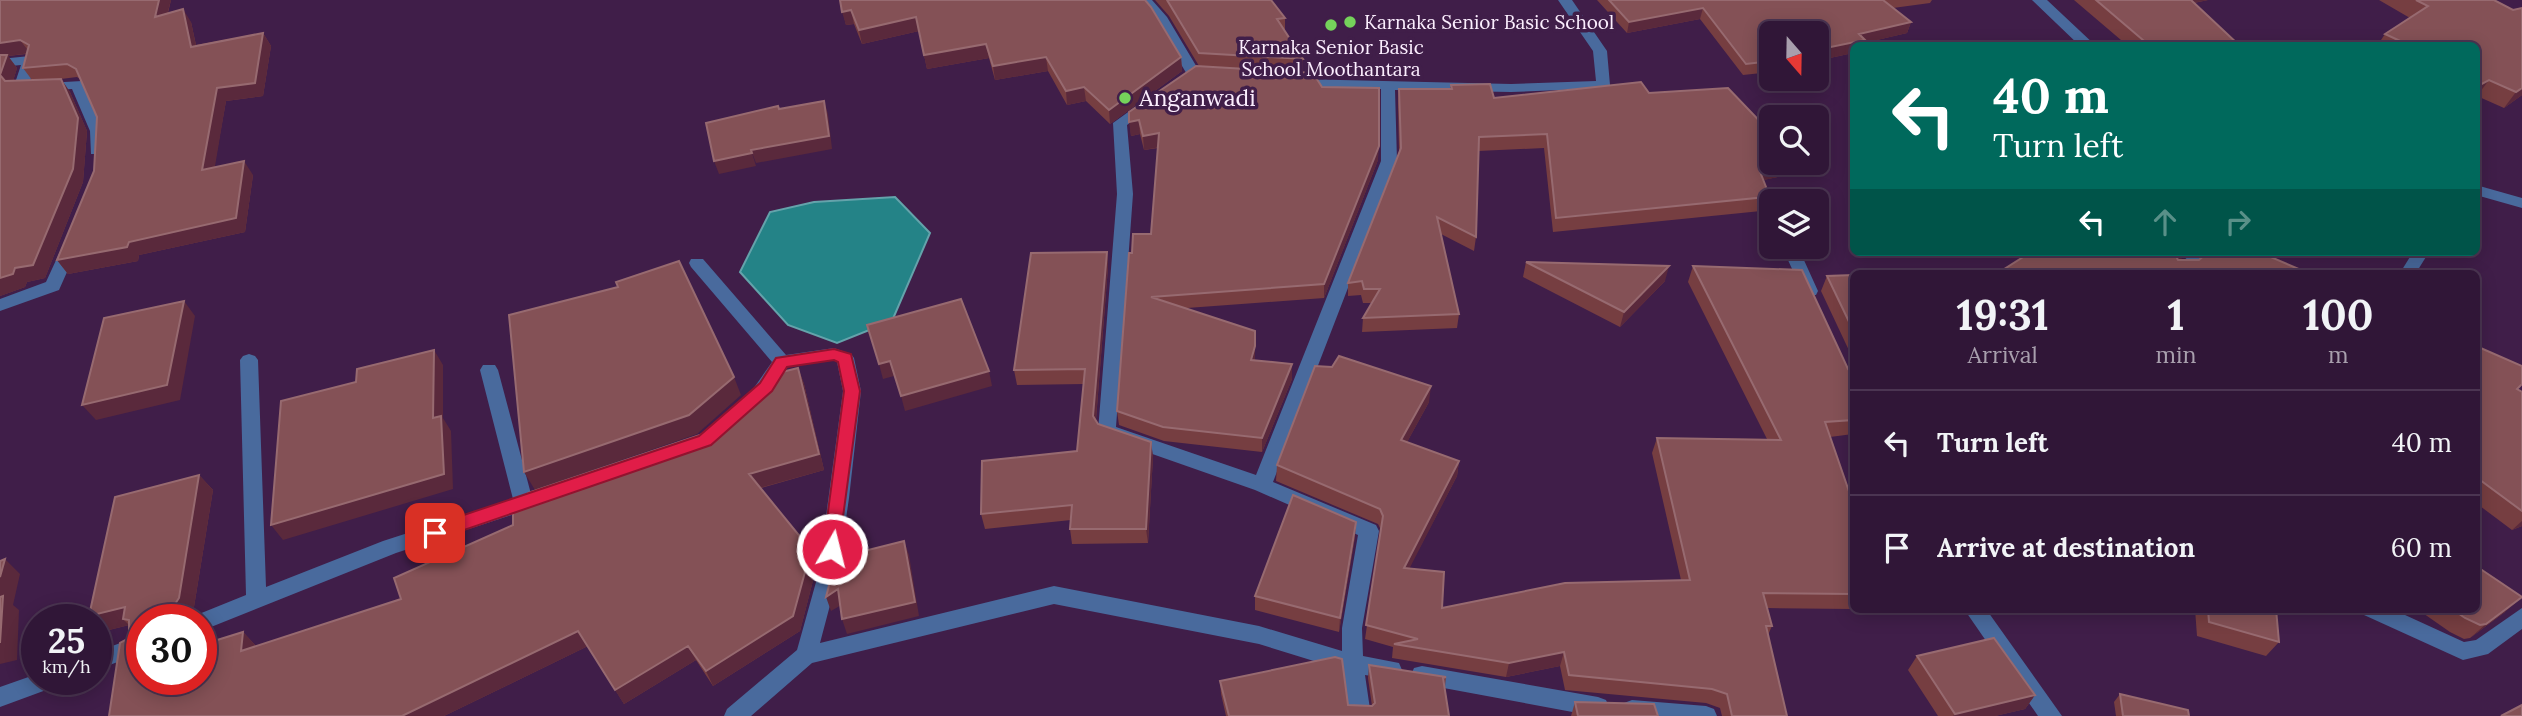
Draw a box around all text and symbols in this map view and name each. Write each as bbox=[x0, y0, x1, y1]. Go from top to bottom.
place label: Karnaka Senior Basic School bbox=[1364, 10, 1614, 34]
marker: Karnaka Senior Basic School bbox=[1342, 14, 1358, 30]
marker: Karnaka Senior Basic School Moothantara bbox=[1323, 17, 1339, 33]
north arrow bbox=[1759, 21, 1829, 91]
map controls bbox=[1759, 21, 1829, 259]
place label: Karnaka Senior Basic School Moothantara bbox=[1238, 35, 1424, 81]
text: 40 m bbox=[1993, 64, 2109, 126]
icon: left bbox=[1878, 70, 1969, 161]
place label: Anganwadi bbox=[1138, 83, 1256, 112]
marker: Anganwadi bbox=[1117, 90, 1133, 106]
button: search bbox=[1759, 105, 1829, 175]
text: Turn left bbox=[1993, 125, 2123, 166]
button: layers bbox=[1759, 189, 1829, 259]
icon: left bbox=[2073, 203, 2111, 241]
icon: ahead bbox=[2146, 203, 2184, 241]
icon: right bbox=[2219, 203, 2257, 241]
text: 19:31 bbox=[1957, 288, 2049, 342]
text: 1 bbox=[2167, 288, 2184, 342]
text: 100 bbox=[2303, 288, 2373, 342]
text: Arrival bbox=[1968, 340, 2038, 369]
text: min bbox=[2155, 340, 2196, 369]
text: m bbox=[2328, 340, 2348, 369]
icon: left bbox=[1878, 424, 1916, 462]
text: Turn left bbox=[1937, 426, 2048, 459]
text: 40 m bbox=[2392, 426, 2452, 459]
pin bbox=[405, 503, 465, 563]
position arrow bbox=[795, 512, 869, 586]
icon: arrive bbox=[416, 514, 454, 552]
icon: arrive bbox=[1878, 529, 1916, 567]
text: Arrive at destination bbox=[1937, 531, 2195, 564]
text: 60 m bbox=[2391, 531, 2452, 564]
speed limit sign: 30 bbox=[126, 604, 217, 695]
text: 25 bbox=[48, 618, 85, 663]
text: km/h bbox=[42, 655, 91, 678]

